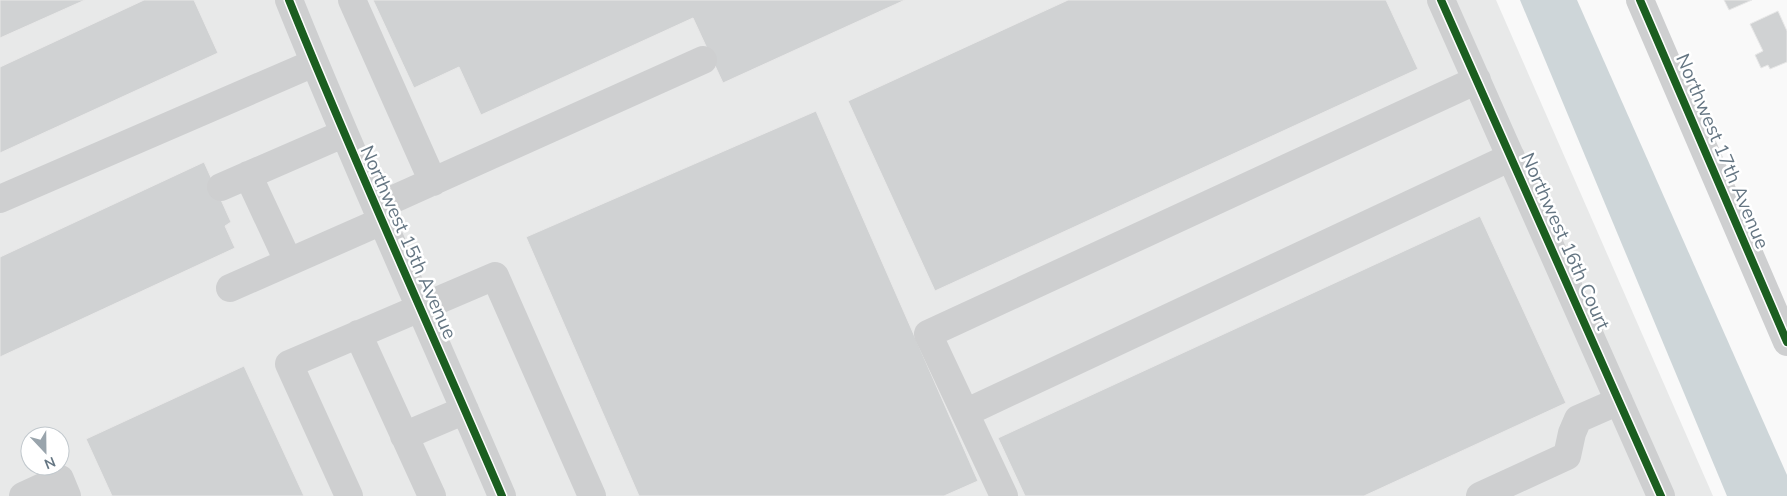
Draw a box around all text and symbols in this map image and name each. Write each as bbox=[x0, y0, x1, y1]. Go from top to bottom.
street label: Northwest 17th Avenue bbox=[1671, 50, 1775, 252]
street label: Northwest 15th Avenue bbox=[355, 141, 463, 343]
street label: Northwest 16th Court bbox=[1516, 149, 1616, 334]
north arrow bbox=[20, 426, 70, 476]
text: N bbox=[42, 453, 58, 473]

